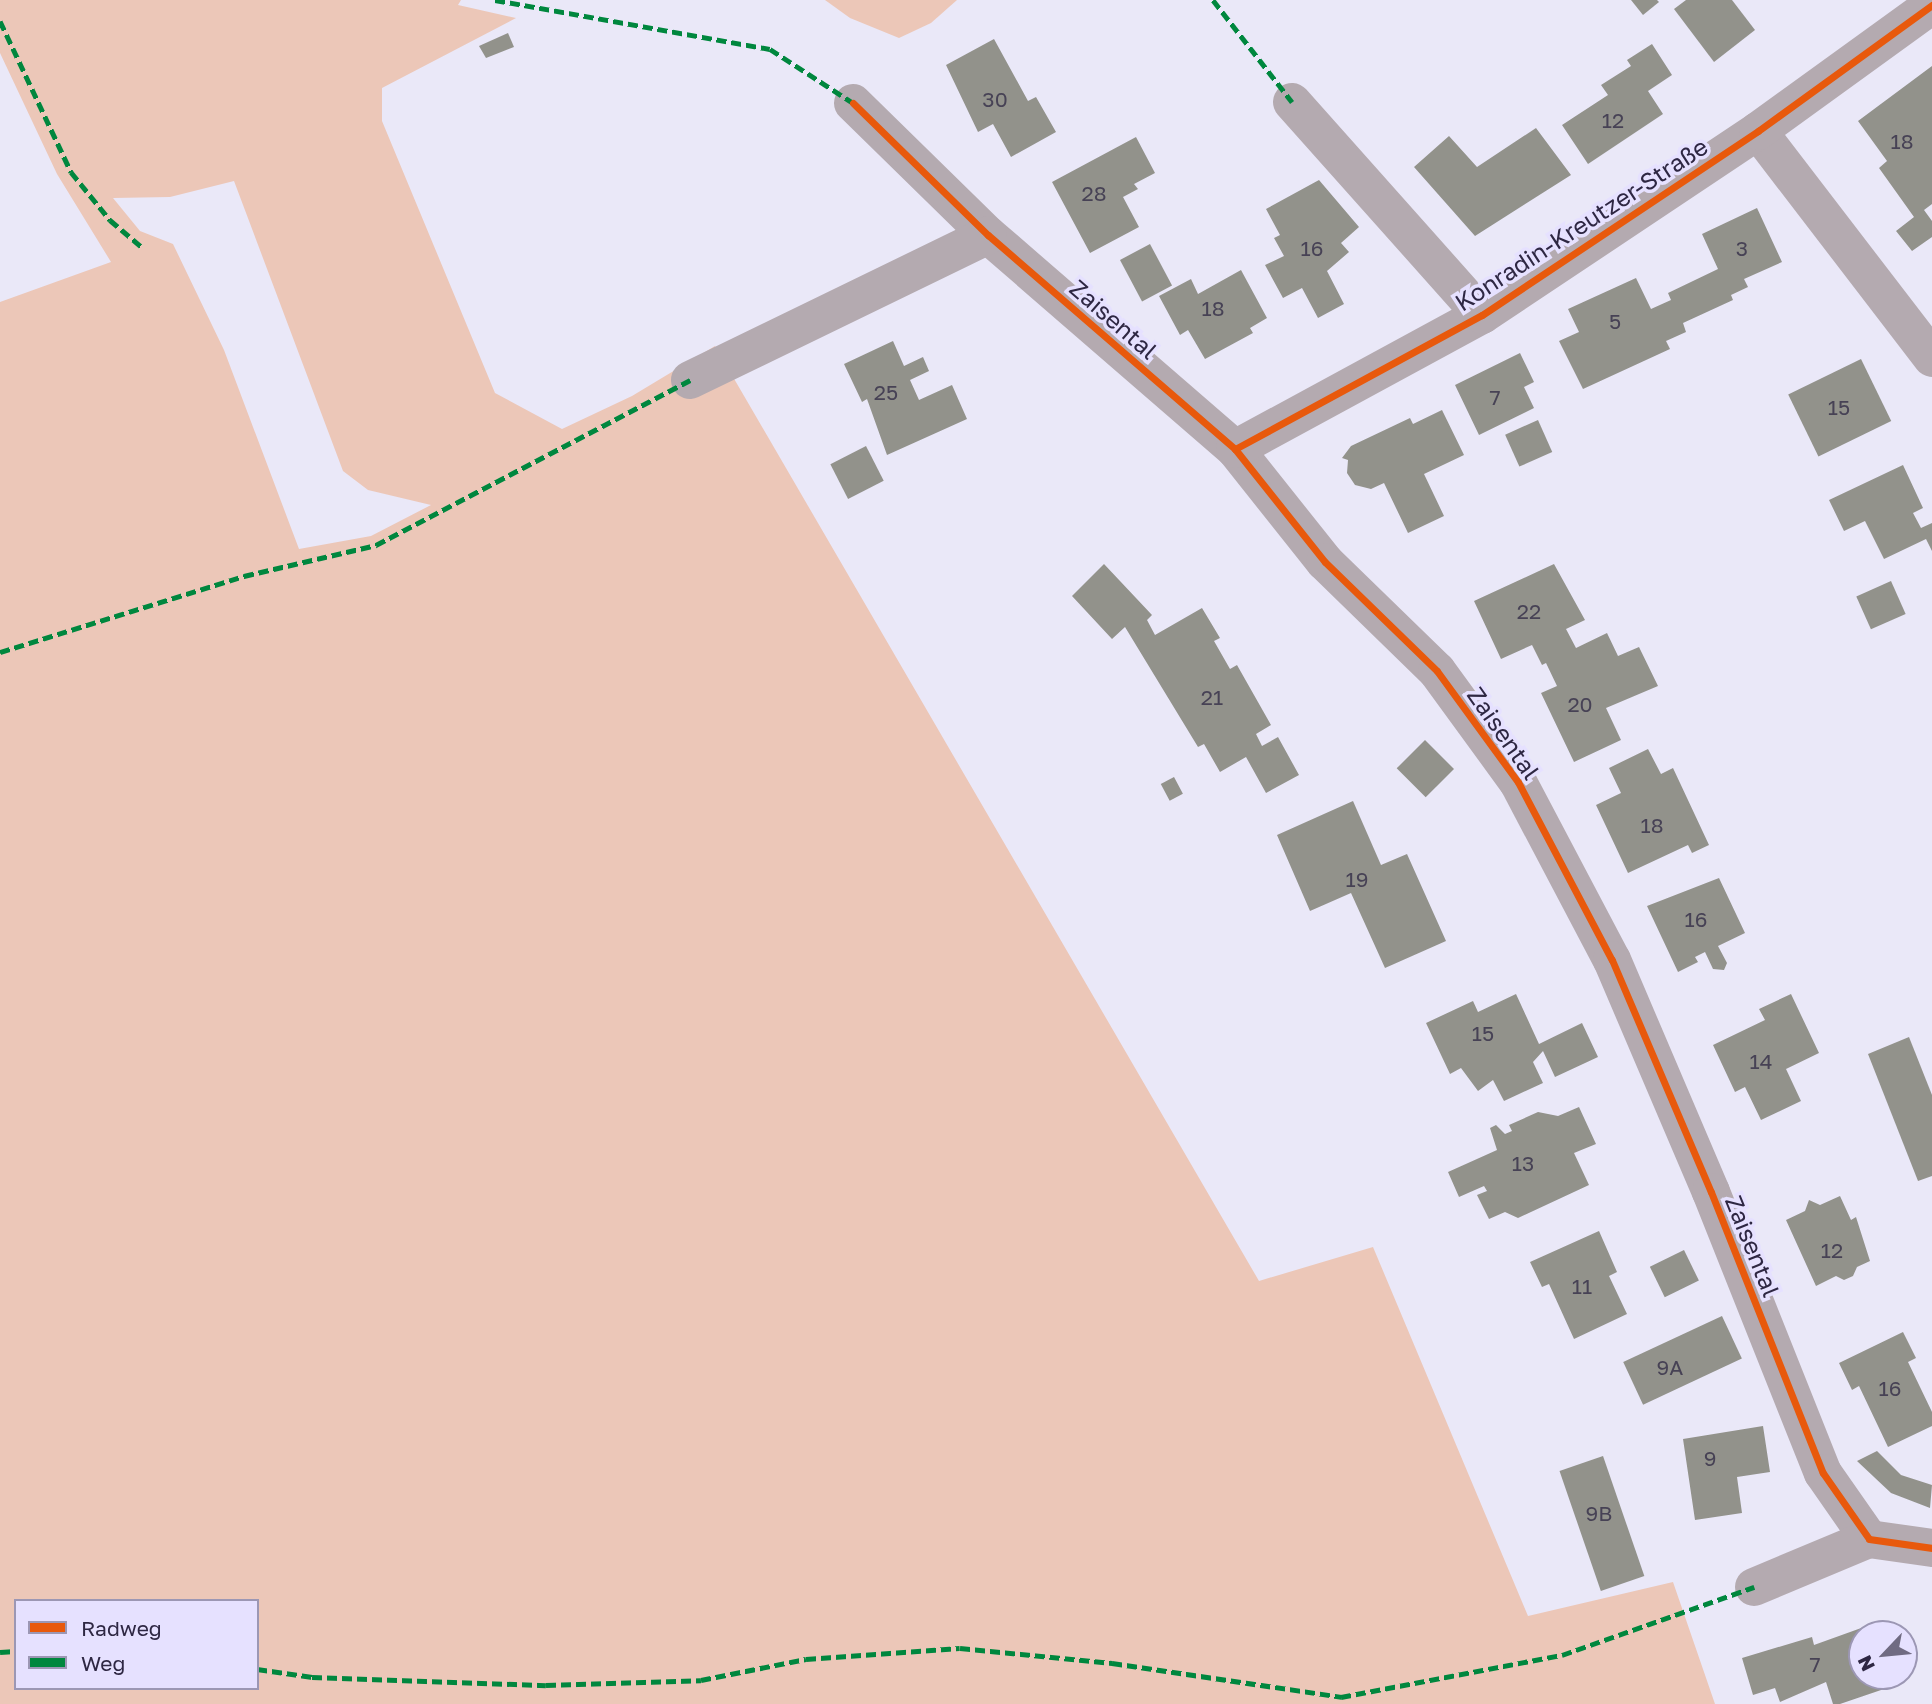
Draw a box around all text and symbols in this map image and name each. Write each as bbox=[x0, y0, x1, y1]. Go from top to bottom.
house number: 30 bbox=[982, 86, 1008, 112]
house number: 12 bbox=[1602, 107, 1624, 133]
house number: 18 bbox=[1891, 128, 1913, 154]
street label: Konradin-Kreutzer-Straße bbox=[1449, 131, 1713, 317]
house number: 28 bbox=[1082, 180, 1106, 206]
house number: 16 bbox=[1301, 235, 1323, 261]
house number: 3 bbox=[1736, 235, 1748, 261]
street label: Zaisental bbox=[1064, 273, 1164, 365]
house number: 18 bbox=[1202, 295, 1224, 321]
house number: 5 bbox=[1609, 308, 1621, 334]
house number: 25 bbox=[874, 379, 898, 405]
house number: 7 bbox=[1489, 384, 1501, 410]
house number: 15 bbox=[1828, 394, 1850, 420]
house number: 22 bbox=[1517, 598, 1541, 624]
street label: Zaisental bbox=[1462, 681, 1546, 785]
house number: 21 bbox=[1201, 684, 1223, 710]
house number: 20 bbox=[1567, 691, 1593, 717]
house number: 18 bbox=[1641, 812, 1663, 838]
house number: 19 bbox=[1346, 866, 1368, 892]
house number: 16 bbox=[1685, 906, 1707, 932]
house number: 15 bbox=[1472, 1020, 1494, 1046]
house number: 14 bbox=[1750, 1048, 1772, 1074]
house number: 13 bbox=[1512, 1150, 1534, 1176]
street label: Zaisental bbox=[1720, 1191, 1786, 1301]
house number: 12 bbox=[1821, 1237, 1843, 1263]
house number: 11 bbox=[1572, 1273, 1592, 1299]
house number: 9A bbox=[1657, 1354, 1683, 1380]
house number: 16 bbox=[1879, 1375, 1901, 1401]
house number: 9 bbox=[1704, 1445, 1716, 1471]
house number: 9B bbox=[1586, 1500, 1612, 1526]
legend bbox=[14, 1599, 259, 1690]
text: Radweg bbox=[81, 1615, 162, 1641]
north arrow bbox=[1848, 1620, 1918, 1690]
text: Weg bbox=[81, 1650, 125, 1676]
house number: 7 bbox=[1809, 1651, 1821, 1677]
text: N bbox=[1852, 1652, 1879, 1675]

